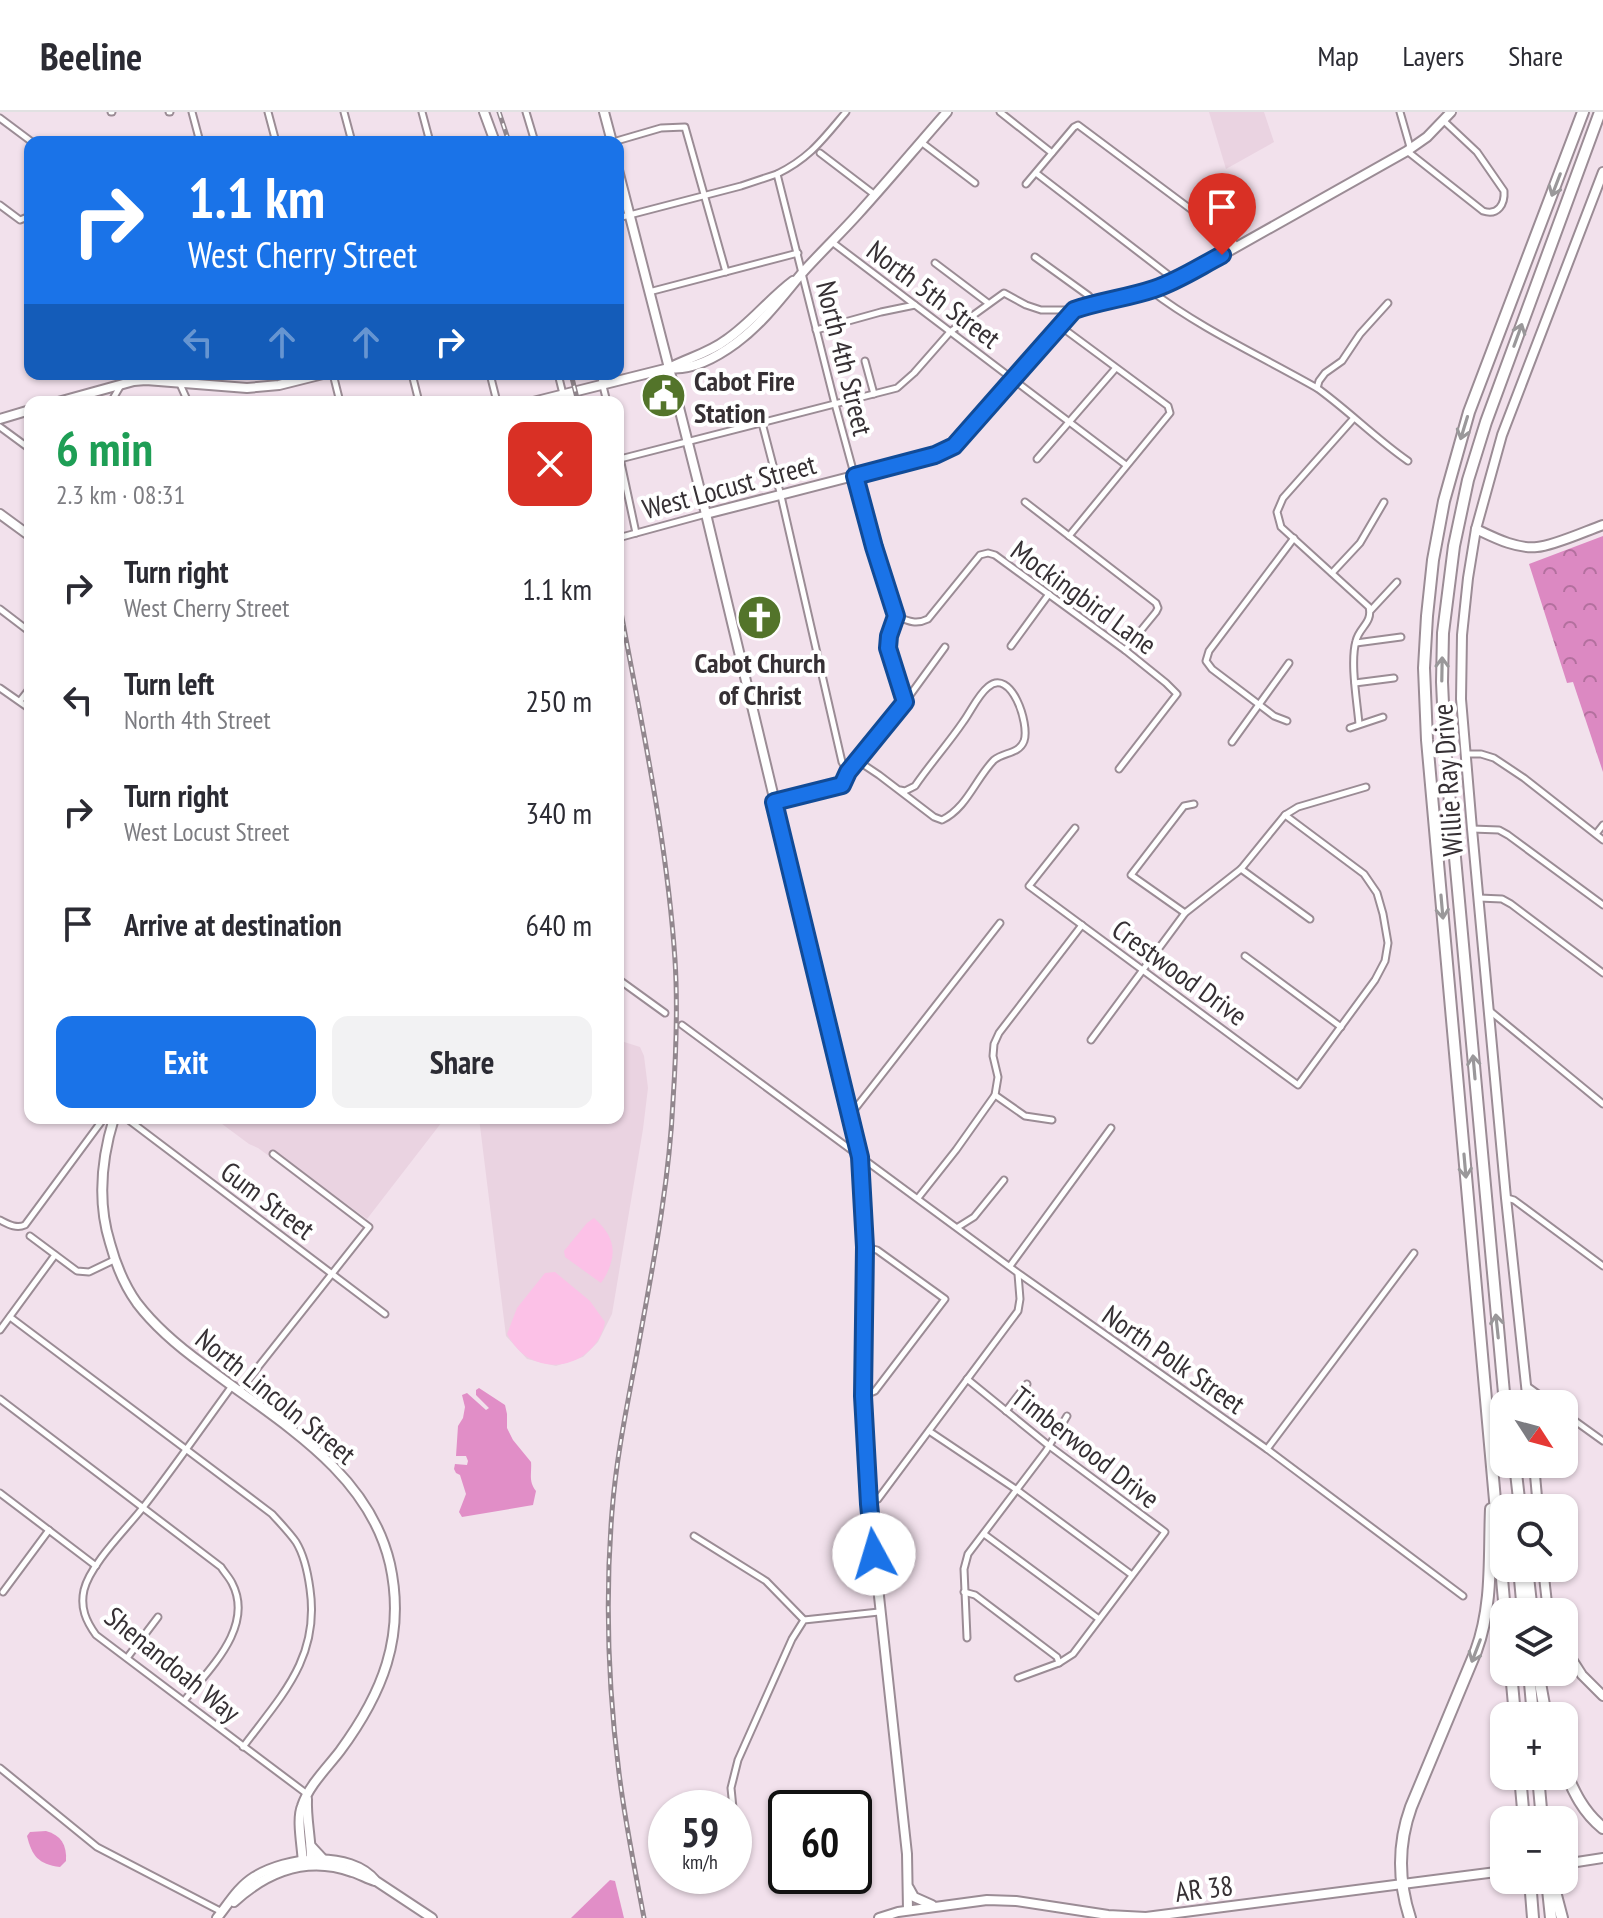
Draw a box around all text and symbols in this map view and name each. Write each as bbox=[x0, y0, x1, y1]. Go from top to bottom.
text: Beeline bbox=[40, 31, 142, 80]
text: Map bbox=[1317, 37, 1359, 74]
text: Layers bbox=[1403, 37, 1464, 74]
text: Share bbox=[1508, 37, 1563, 74]
text: 1.1 km bbox=[188, 161, 325, 233]
icon: right bbox=[56, 168, 160, 272]
one-way arrow bbox=[1548, 172, 1562, 197]
pin bbox=[1188, 173, 1256, 255]
icon: arrive bbox=[1200, 185, 1244, 229]
text: West Cherry Street bbox=[188, 231, 417, 278]
street label: North 5th Street bbox=[860, 232, 1008, 356]
street label: North 4th Street bbox=[808, 277, 882, 439]
icon: left bbox=[176, 320, 220, 364]
icon: ahead bbox=[260, 320, 304, 364]
icon: ahead bbox=[344, 320, 388, 364]
icon: right bbox=[428, 320, 472, 364]
one-way arrow bbox=[1512, 324, 1526, 348]
place label: Cabot Fire Station bbox=[694, 362, 795, 431]
public building icon: Cabot Fire Station bbox=[639, 372, 687, 420]
one-way arrow bbox=[1456, 415, 1471, 441]
text: 6 min bbox=[56, 417, 153, 479]
button: close bbox=[508, 422, 592, 506]
street label: West Locust Street bbox=[638, 445, 820, 527]
text: 2.3 km · 08:31 bbox=[56, 478, 185, 511]
street label: Mockingbird Lane bbox=[1004, 532, 1164, 662]
text: Turn right bbox=[124, 552, 228, 591]
icon: right bbox=[56, 566, 100, 610]
text: 1.1 km bbox=[522, 569, 592, 608]
text: West Cherry Street bbox=[124, 591, 289, 624]
church icon: Cabot Church of Christ bbox=[736, 594, 784, 642]
place label: Cabot Church of Christ bbox=[695, 644, 826, 713]
one-way arrow bbox=[1435, 656, 1450, 683]
text: Turn left bbox=[124, 664, 214, 703]
icon: left bbox=[56, 678, 100, 722]
text: 250 m bbox=[526, 681, 592, 720]
text: North 4th Street bbox=[124, 703, 271, 736]
street label: Willie Ray Drive bbox=[1423, 703, 1471, 857]
text: Turn right bbox=[124, 776, 228, 815]
icon: right bbox=[56, 790, 100, 834]
text: 340 m bbox=[526, 793, 592, 832]
text: West Locust Street bbox=[124, 815, 289, 848]
one-way arrow bbox=[1435, 893, 1450, 920]
icon: arrive bbox=[56, 902, 100, 946]
text: Arrive at destination bbox=[124, 905, 342, 944]
text: 640 m bbox=[526, 905, 592, 944]
street label: Crestwood Drive bbox=[1105, 911, 1255, 1033]
button: Exit bbox=[56, 1016, 316, 1108]
button: Share bbox=[332, 1016, 592, 1108]
one-way arrow bbox=[1466, 1054, 1481, 1081]
one-way arrow bbox=[1458, 1152, 1473, 1179]
street label: Gum Street bbox=[214, 1153, 323, 1247]
street label: North Polk Street bbox=[1095, 1296, 1253, 1422]
one-way arrow bbox=[1490, 1313, 1505, 1340]
street label: North Lincoln Street bbox=[188, 1320, 364, 1472]
street label: Timberwood Drive bbox=[1005, 1378, 1167, 1516]
north arrow bbox=[1490, 1390, 1578, 1478]
map controls bbox=[1490, 1390, 1578, 1894]
button: search bbox=[1490, 1494, 1578, 1582]
position arrow bbox=[832, 1512, 916, 1596]
street label: Shenandoah Way bbox=[97, 1598, 249, 1730]
button: layers bbox=[1490, 1598, 1578, 1686]
one-way arrow bbox=[1468, 1638, 1482, 1663]
button: + bbox=[1490, 1702, 1578, 1790]
speed limit sign: 60 bbox=[768, 1790, 872, 1894]
text: 59 bbox=[681, 1806, 719, 1858]
button: − bbox=[1490, 1806, 1578, 1894]
text: km/h bbox=[682, 1849, 718, 1875]
street label: AR 38 bbox=[1173, 1866, 1235, 1910]

